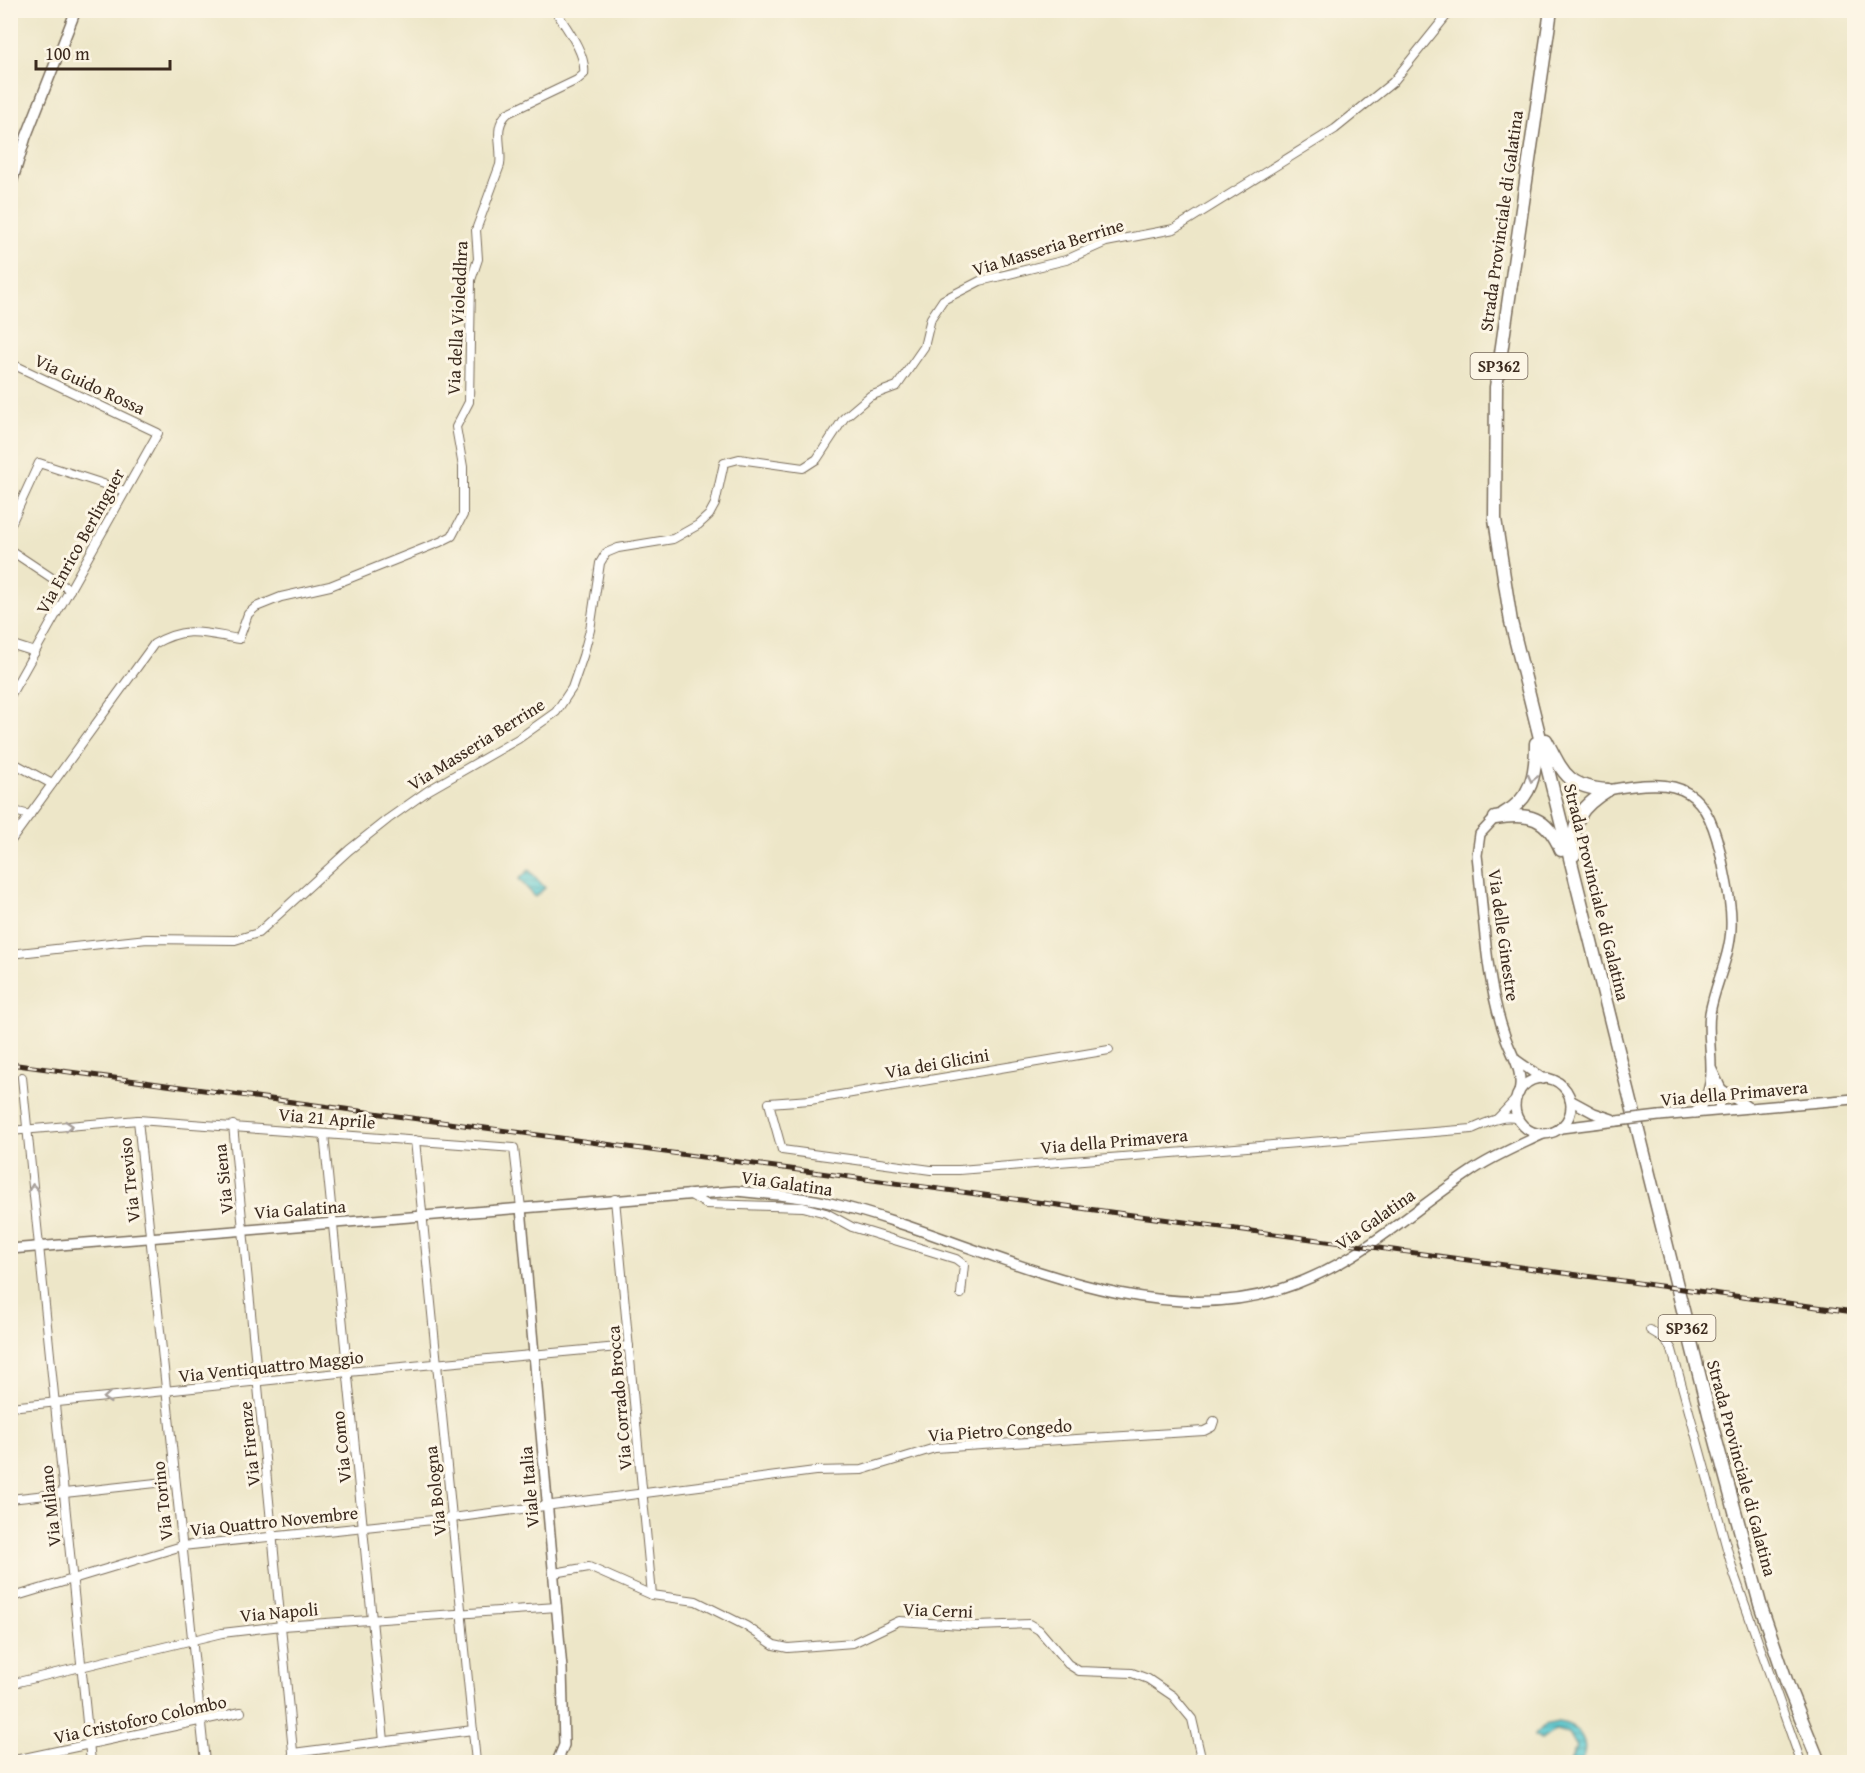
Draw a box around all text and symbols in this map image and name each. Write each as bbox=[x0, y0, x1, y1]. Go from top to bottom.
scale bar bbox=[36, 33, 170, 71]
text: 100 m bbox=[45, 40, 90, 67]
street label: Strada Provinciale di Galatina bbox=[1472, 108, 1530, 333]
street label: Via Masseria Berrine bbox=[969, 211, 1127, 283]
street label: Via della Violeddhra bbox=[439, 240, 475, 396]
street label: Via Guido Rossa bbox=[30, 346, 150, 422]
road number: SP362 bbox=[1470, 353, 1528, 379]
street label: Via Enrico Berlinguer bbox=[29, 463, 132, 619]
street label: Via Masseria Berrine bbox=[402, 691, 550, 797]
one-way arrow bbox=[1527, 773, 1540, 783]
street label: Strada Provinciale di Galatina bbox=[1557, 781, 1637, 1004]
street label: Via delle Ginestre bbox=[1481, 867, 1527, 1003]
street label: Via dei Glicini bbox=[883, 1041, 991, 1085]
street label: Via della Primavera bbox=[1659, 1073, 1809, 1113]
street label: Via 21 Aprile bbox=[277, 1100, 377, 1136]
one-way arrow bbox=[64, 1120, 73, 1133]
street label: Via della Primavera bbox=[1039, 1121, 1189, 1161]
street label: Via Treviso bbox=[111, 1136, 147, 1224]
street label: Via Siena bbox=[206, 1142, 240, 1215]
street label: Via Galatina bbox=[740, 1163, 835, 1203]
street label: Via Galatina bbox=[1330, 1181, 1421, 1256]
one-way arrow bbox=[27, 1184, 40, 1193]
street label: Via Galatina bbox=[253, 1192, 347, 1226]
road number: SP362 bbox=[1658, 1315, 1716, 1341]
street label: Via Corrado Brocca bbox=[599, 1324, 639, 1472]
street label: Via Ventiquattro Maggio bbox=[177, 1343, 365, 1389]
street label: Strada Provinciale di Galatina bbox=[1700, 1357, 1784, 1580]
one-way arrow bbox=[103, 1391, 112, 1404]
street label: Via Firenze bbox=[231, 1400, 267, 1488]
street label: Via Como bbox=[324, 1410, 358, 1484]
street label: Via Pietro Congedo bbox=[927, 1411, 1073, 1449]
street label: Via Bologna bbox=[417, 1444, 453, 1537]
street label: Viale Italia bbox=[512, 1445, 546, 1529]
street label: Via Torino bbox=[144, 1460, 180, 1542]
street label: Via Milano bbox=[32, 1464, 68, 1548]
street label: Via Quattro Novembre bbox=[189, 1499, 359, 1543]
street label: Via Napoli bbox=[239, 1595, 319, 1629]
street label: Via Cerni bbox=[902, 1595, 974, 1625]
street label: Via Cristoforo Colombo bbox=[51, 1688, 229, 1750]

